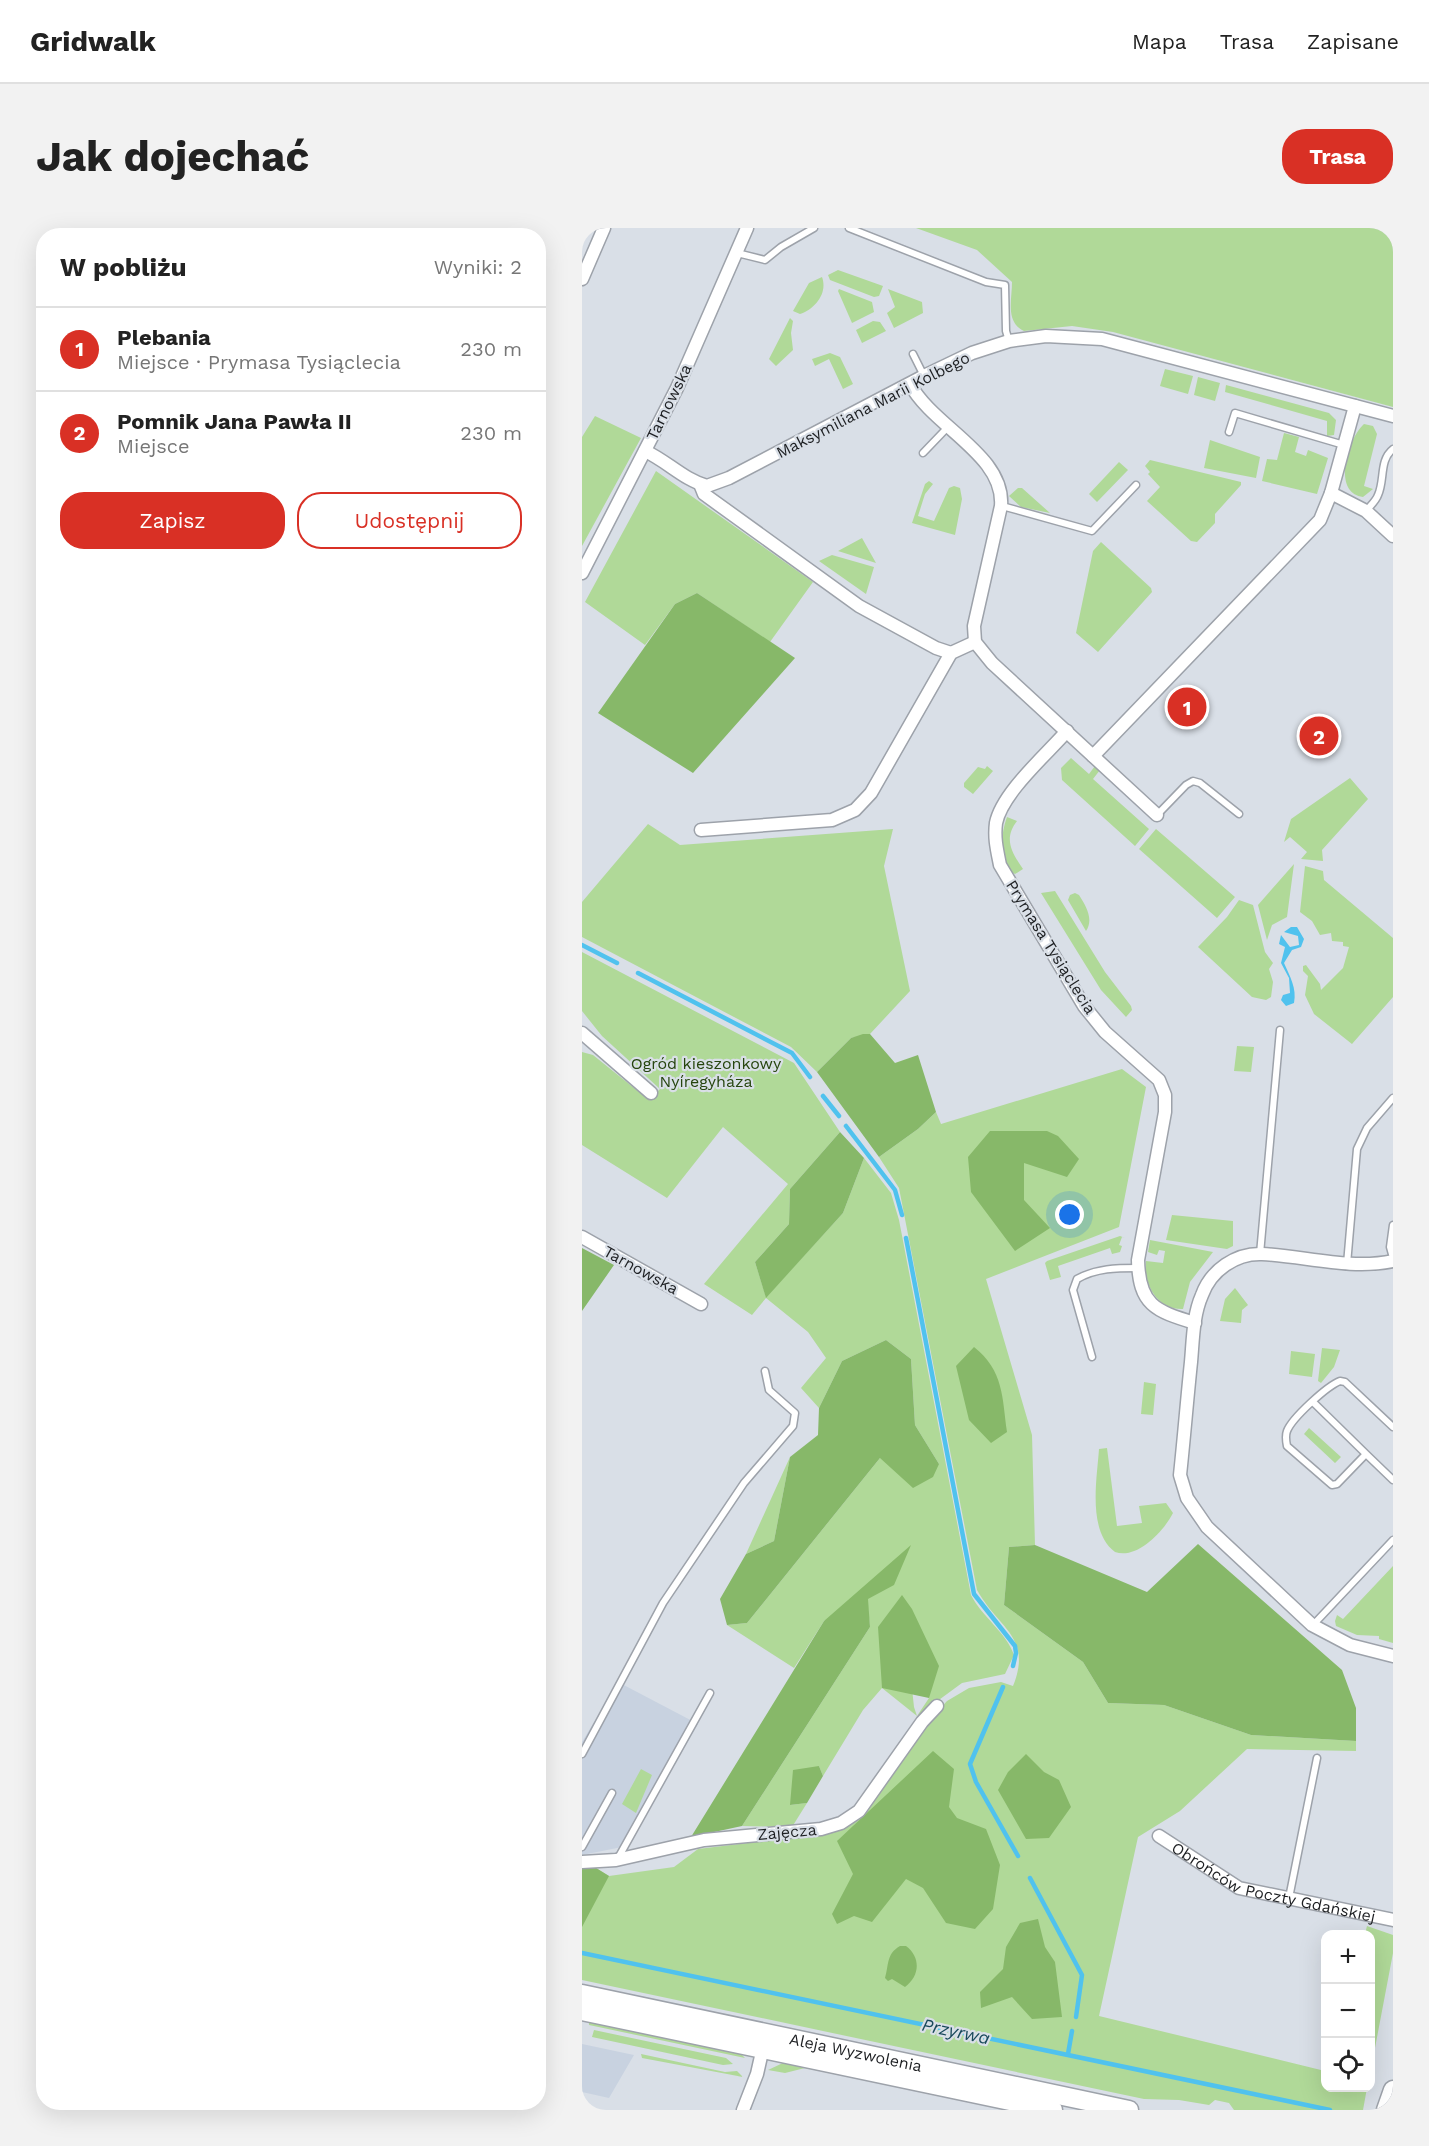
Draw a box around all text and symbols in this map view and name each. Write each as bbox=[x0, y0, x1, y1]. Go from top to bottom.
text: Gridwalk bbox=[30, 25, 156, 58]
text: Mapa bbox=[1132, 29, 1187, 54]
text: Trasa bbox=[1220, 29, 1274, 54]
text: Zapisane bbox=[1307, 29, 1399, 54]
button: Trasa bbox=[1282, 129, 1393, 184]
text: Jak dojechać bbox=[36, 132, 309, 181]
text: W pobliżu bbox=[60, 252, 187, 282]
text: Wyniki: 2 bbox=[434, 255, 522, 279]
text: Plebania bbox=[117, 325, 211, 350]
text: 1 bbox=[75, 337, 84, 361]
text: 230 m bbox=[460, 337, 522, 361]
street label: Maksymiliana Marii Kolbego bbox=[773, 348, 973, 462]
text: Miejsce · Prymasa Tysiąclecia bbox=[117, 350, 401, 374]
street label: Tarnowska bbox=[642, 361, 696, 443]
text: Pomnik Jana Pawła II bbox=[117, 409, 352, 434]
text: 2 bbox=[74, 421, 85, 445]
text: 230 m bbox=[460, 421, 522, 445]
text: Miejsce bbox=[117, 434, 190, 458]
button: Zapisz bbox=[60, 492, 285, 549]
button: Udostępnij bbox=[297, 492, 522, 549]
pin: 1 bbox=[1168, 684, 1206, 730]
pin: 2 bbox=[1300, 714, 1338, 758]
street label: Prymasa Tysiąclecia bbox=[1002, 876, 1100, 1018]
park label: Ogród kieszonkowy Nyíregyháza bbox=[631, 1054, 782, 1091]
your location bbox=[1055, 1200, 1084, 1229]
street label: Tarnowska bbox=[600, 1242, 682, 1298]
street label: Zajęcza bbox=[757, 1820, 817, 1844]
street label: Obrońców Poczty Gdańskiej bbox=[1168, 1838, 1377, 1926]
map controls bbox=[1321, 1930, 1375, 2092]
button: + bbox=[1321, 1930, 1375, 1984]
button: − bbox=[1321, 1984, 1375, 2038]
water label: Przyrwa bbox=[920, 2014, 992, 2048]
street label: Aleja Wyzwolenia bbox=[788, 2029, 924, 2075]
button: locate bbox=[1321, 2038, 1375, 2092]

